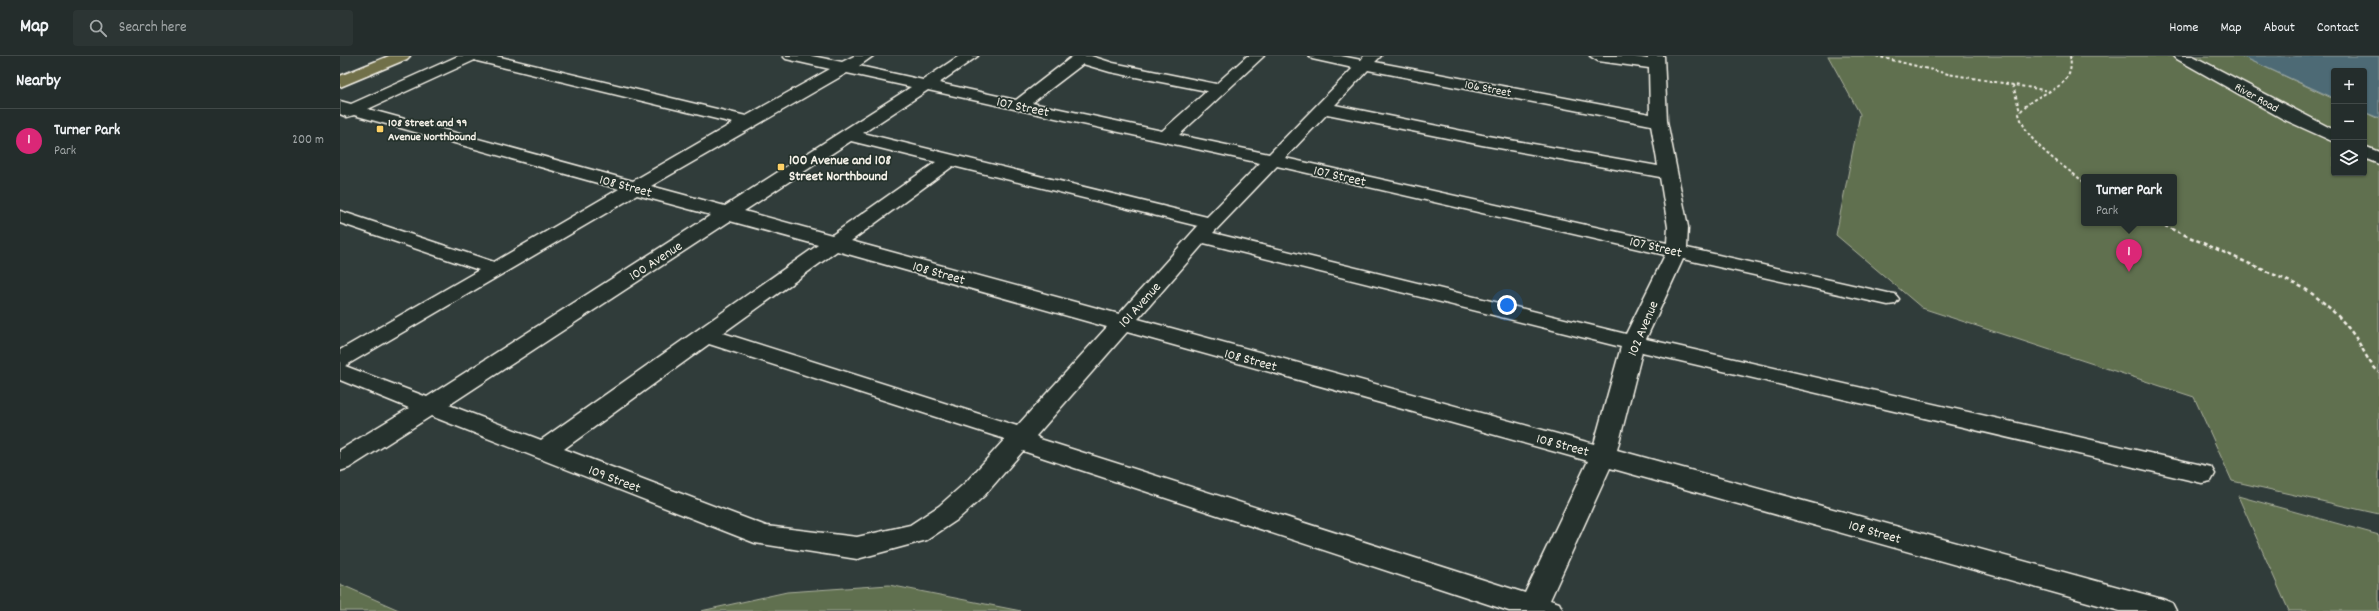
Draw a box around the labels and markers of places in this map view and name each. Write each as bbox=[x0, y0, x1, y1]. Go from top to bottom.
place label: 108 Street and 99 Avenue Northbound bbox=[388, 115, 476, 146]
marker: 108 Street and 99 Avenue Northbound bbox=[375, 124, 385, 134]
place label: 100 Avenue and 108 Street Northbound bbox=[789, 151, 892, 187]
marker: 100 Avenue and 108 Street Northbound bbox=[776, 162, 786, 172]
pin: 1 bbox=[2116, 239, 2142, 272]

